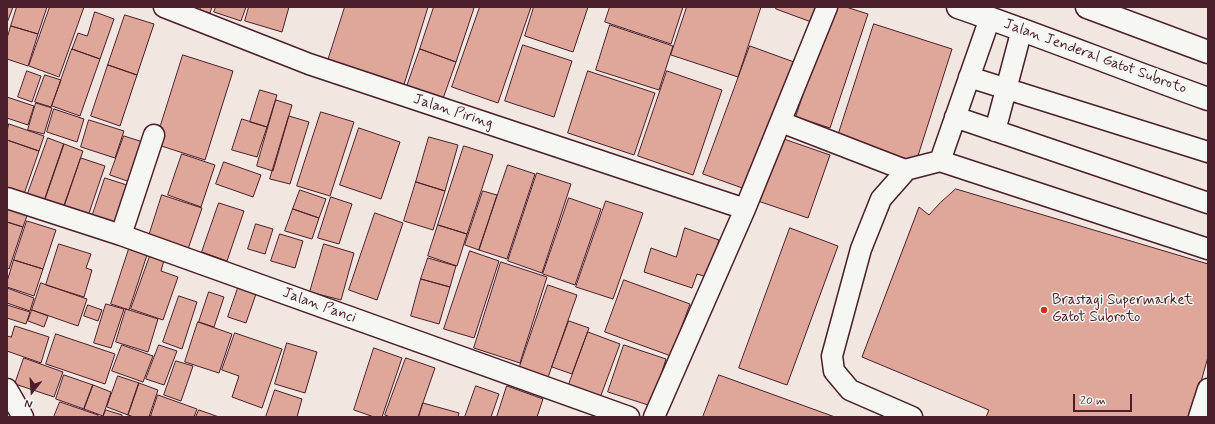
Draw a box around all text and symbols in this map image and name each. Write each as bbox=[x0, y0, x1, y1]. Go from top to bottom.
street label: Jalan Jenderal Gatot Subroto bbox=[1001, 15, 1189, 99]
street label: Jalan Piring bbox=[411, 91, 495, 133]
street label: Jalan Panci bbox=[280, 284, 358, 328]
place label: Brastagi Supermarket Gatot Subroto bbox=[1052, 292, 1193, 327]
marker: Brastagi Supermarket Gatot Subroto bbox=[1039, 305, 1049, 315]
north arrow bbox=[12, 372, 52, 412]
scale bar bbox=[1075, 386, 1134, 412]
text: 20 m bbox=[1080, 393, 1106, 409]
text: N bbox=[23, 396, 34, 411]

